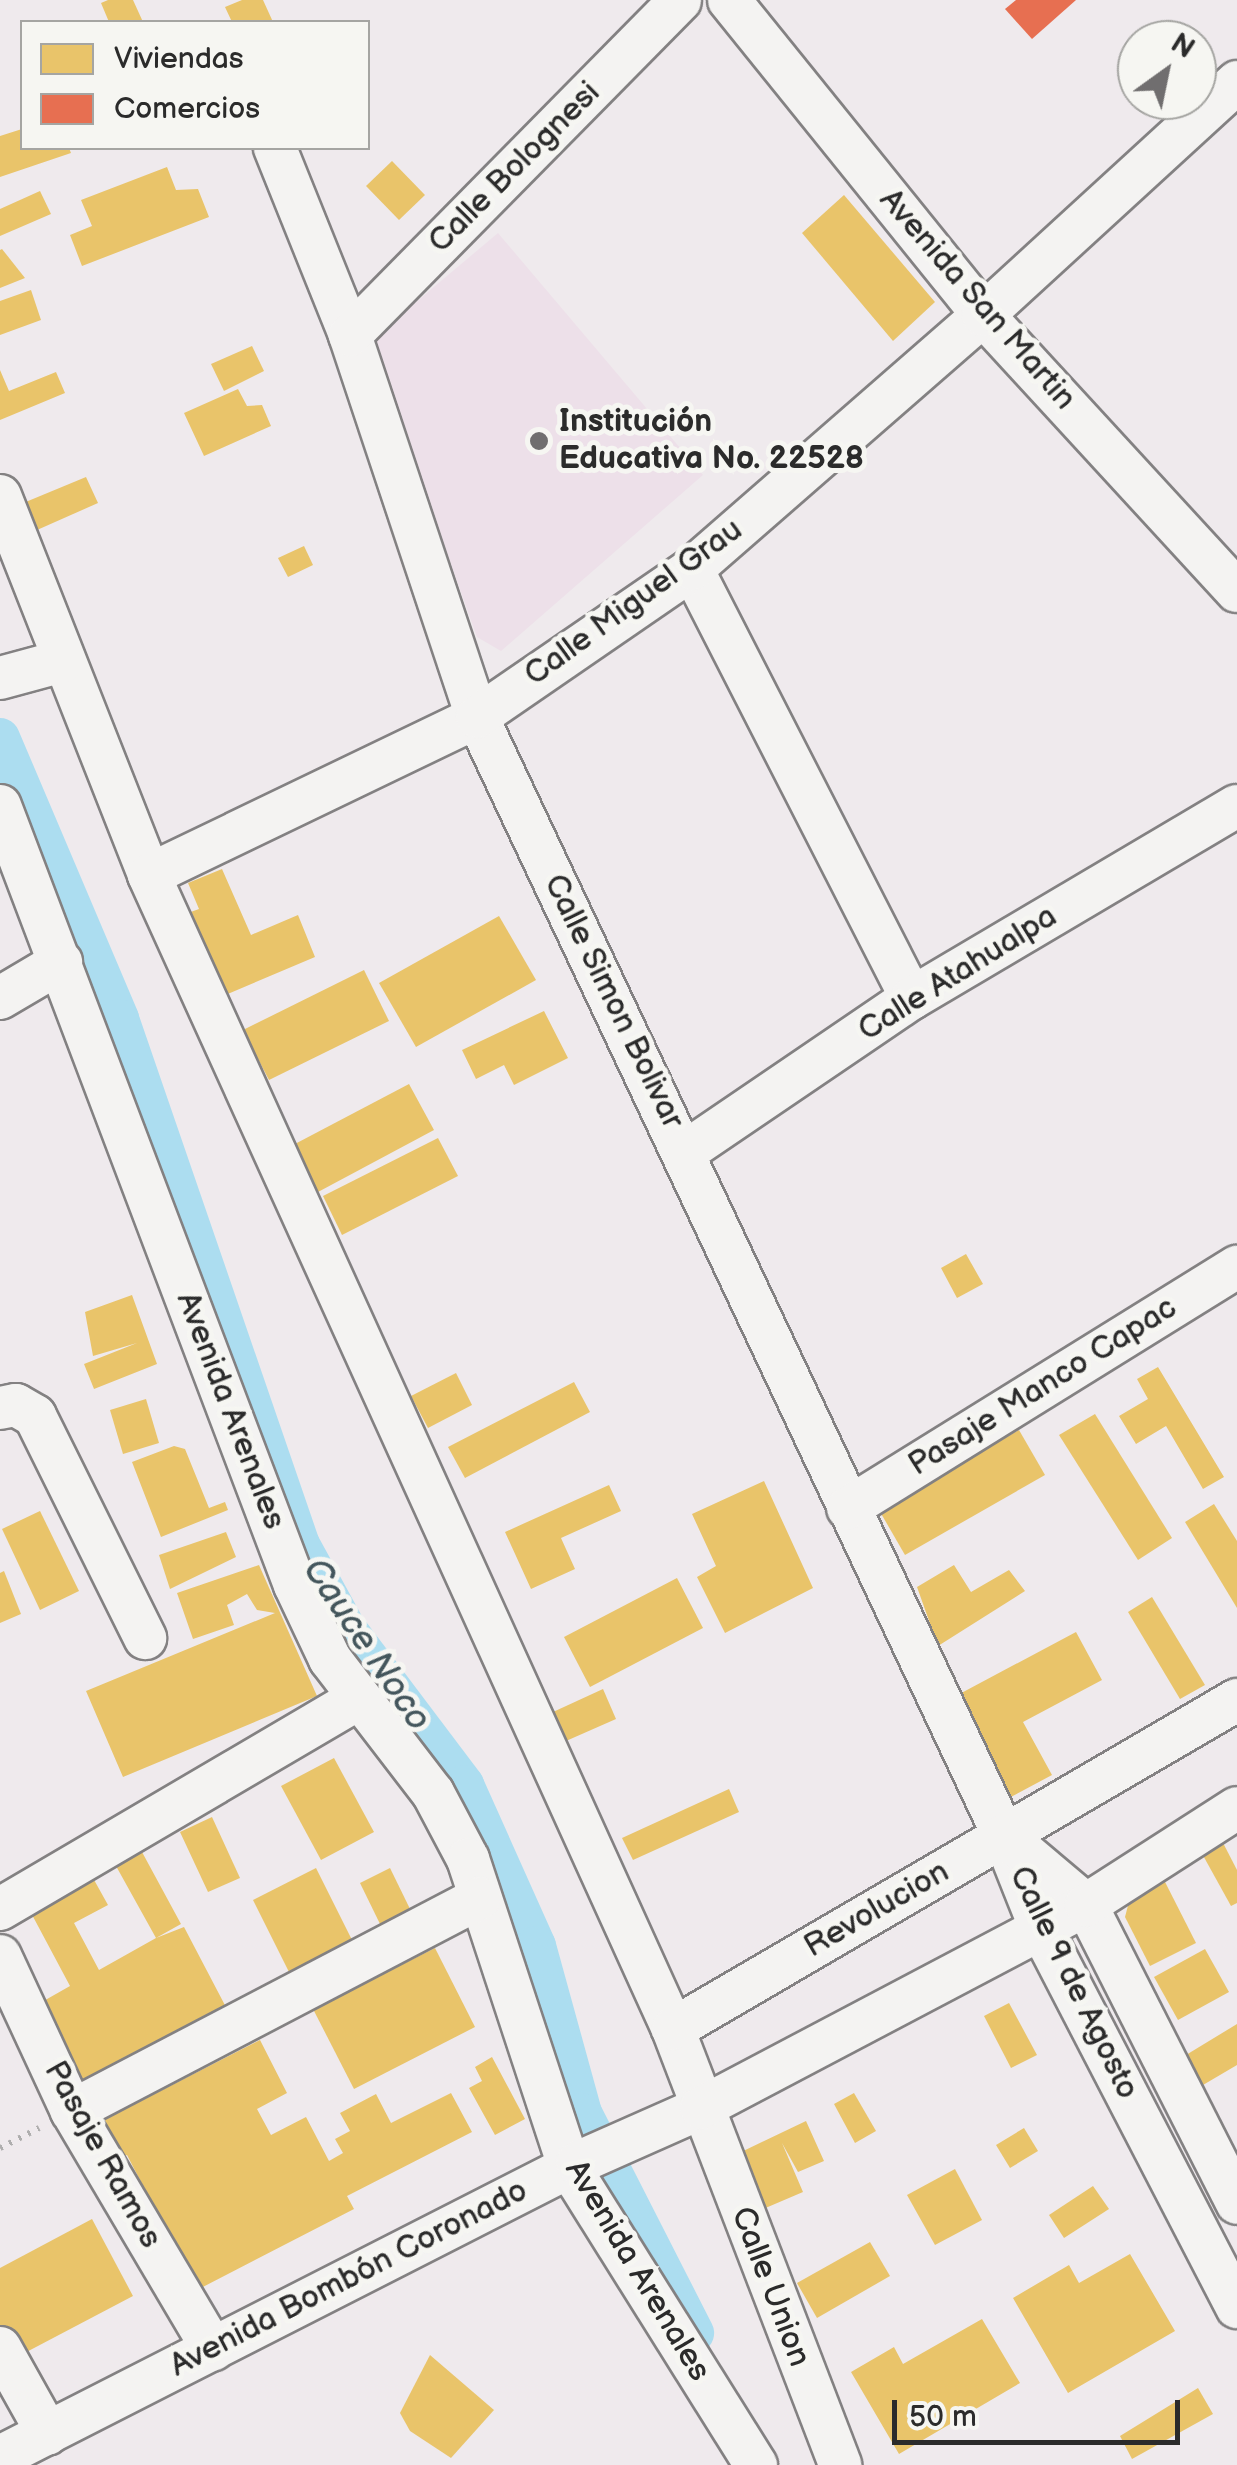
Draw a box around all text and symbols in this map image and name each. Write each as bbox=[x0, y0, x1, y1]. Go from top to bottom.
legend bbox=[20, 20, 370, 150]
north arrow bbox=[1117, 20, 1217, 120]
text: N bbox=[1165, 27, 1200, 66]
text: Viviendas bbox=[114, 41, 244, 77]
street label: Calle Bolognesi bbox=[421, 74, 609, 262]
text: Comercios bbox=[114, 91, 260, 127]
street label: Avenida San Martin bbox=[871, 182, 1083, 418]
place label: Institución Educativa No. 22528 bbox=[559, 404, 864, 479]
marker: Institución Educativa No. 22528 bbox=[528, 430, 550, 452]
street label: Calle Miguel Grau bbox=[518, 511, 750, 695]
street label: Calle Simon Bolivar bbox=[535, 868, 691, 1136]
street label: Calle Atahualpa bbox=[852, 898, 1064, 1050]
street label: Avenida Arenales bbox=[167, 1287, 293, 1535]
street label: Pasaje Manco Capac bbox=[902, 1289, 1184, 1485]
water label: Cauce Noco bbox=[293, 1551, 439, 1739]
street label: Revolucion bbox=[798, 1853, 956, 1967]
street label: Calle 9 de Agosto bbox=[1000, 1860, 1146, 2106]
street label: Pasaje Ramos bbox=[35, 2055, 169, 2255]
street label: Avenida Arenales bbox=[556, 2154, 718, 2388]
street label: Avenida Bombón Coronado bbox=[164, 2172, 534, 2386]
street label: Calle Union bbox=[722, 2202, 818, 2372]
scale bar bbox=[897, 2380, 1184, 2442]
text: 50 m bbox=[909, 2399, 977, 2435]

